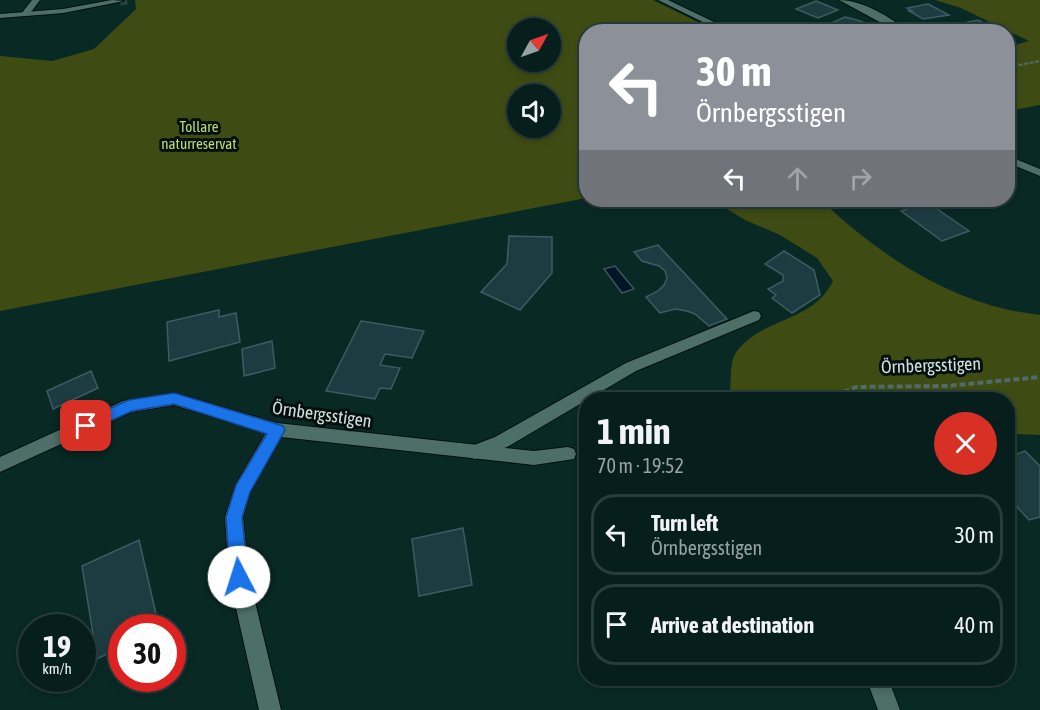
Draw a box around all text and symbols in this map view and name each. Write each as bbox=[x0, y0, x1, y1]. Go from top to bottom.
north arrow bbox=[507, 18, 561, 72]
map controls bbox=[507, 18, 561, 138]
text: 30 m bbox=[696, 47, 771, 95]
icon: left bbox=[597, 48, 675, 126]
button: sound bbox=[507, 84, 561, 138]
text: Örnbergsstigen bbox=[696, 97, 846, 128]
park label: Tollare naturreservat bbox=[161, 118, 237, 152]
icon: left bbox=[718, 162, 751, 195]
icon: ahead bbox=[781, 162, 814, 195]
icon: right bbox=[844, 162, 877, 195]
street label: Örnbergsstigen bbox=[881, 353, 981, 377]
street label: Örnbergsstigen bbox=[271, 397, 373, 431]
pin bbox=[60, 400, 111, 451]
icon: arrive bbox=[69, 409, 102, 442]
text: 1 min bbox=[597, 410, 671, 452]
button: close bbox=[934, 412, 997, 475]
text: 70 m · 19:52 bbox=[597, 454, 684, 477]
text: Turn left bbox=[651, 510, 718, 536]
icon: left bbox=[600, 518, 633, 551]
text: 30 m bbox=[954, 522, 994, 548]
text: Örnbergsstigen bbox=[651, 536, 762, 559]
position arrow bbox=[207, 545, 271, 609]
icon: arrive bbox=[600, 608, 633, 641]
text: Arrive at destination bbox=[651, 612, 814, 638]
text: 40 m bbox=[954, 612, 994, 638]
speed limit sign: 30 bbox=[108, 614, 186, 692]
text: 19 bbox=[43, 629, 71, 663]
text: km/h bbox=[42, 660, 72, 677]

